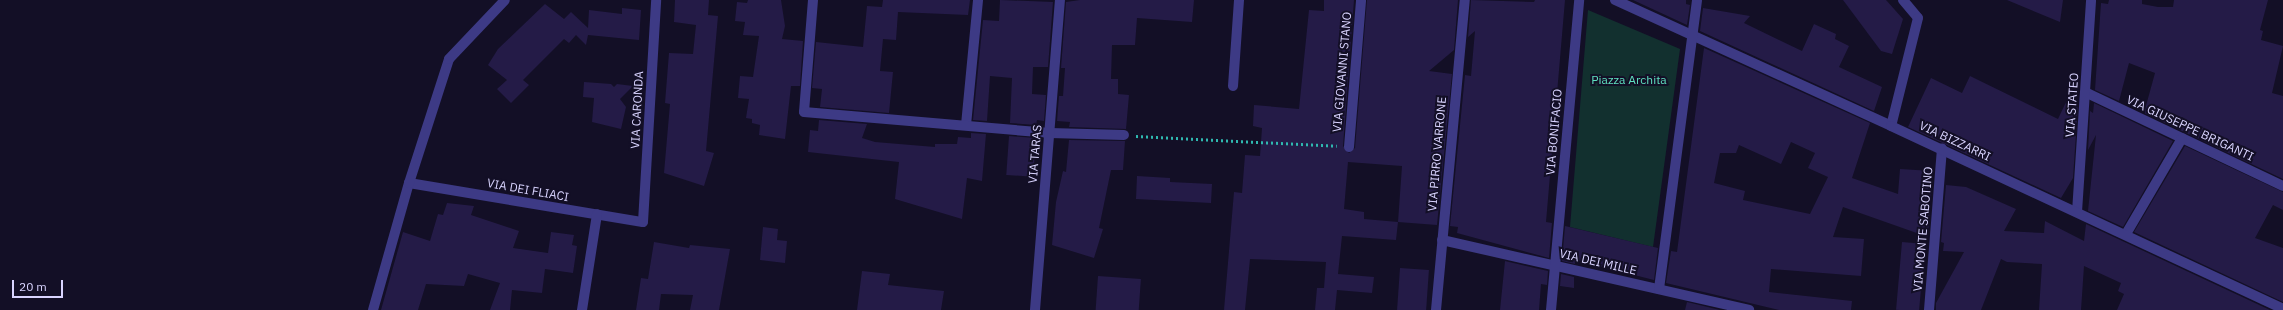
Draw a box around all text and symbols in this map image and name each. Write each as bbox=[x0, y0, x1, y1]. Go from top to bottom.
street label: VIA GIOVANNI STANO bbox=[1330, 11, 1354, 133]
street label: VIA CARONDA bbox=[628, 71, 646, 149]
street label: VIA STATEO bbox=[2063, 72, 2081, 138]
park label: Piazza Archita bbox=[1591, 73, 1667, 87]
street label: VIA BONIFACIO bbox=[1543, 88, 1565, 176]
street label: VIA GIUSEPPE BRIGANTI bbox=[2124, 92, 2256, 164]
street label: VIA PIRRO VARRONE bbox=[1425, 96, 1449, 212]
street label: VIA BIZZARRI bbox=[1917, 118, 1993, 164]
street label: VIA TARAS bbox=[1025, 124, 1045, 184]
street label: VIA MONTE SABOTINO bbox=[1910, 166, 1936, 292]
street label: VIA DEI FLIACI bbox=[486, 176, 570, 204]
street label: VIA DEI MILLE bbox=[1558, 246, 1638, 278]
scale bar bbox=[14, 272, 65, 298]
text: 20 m bbox=[19, 279, 47, 294]

